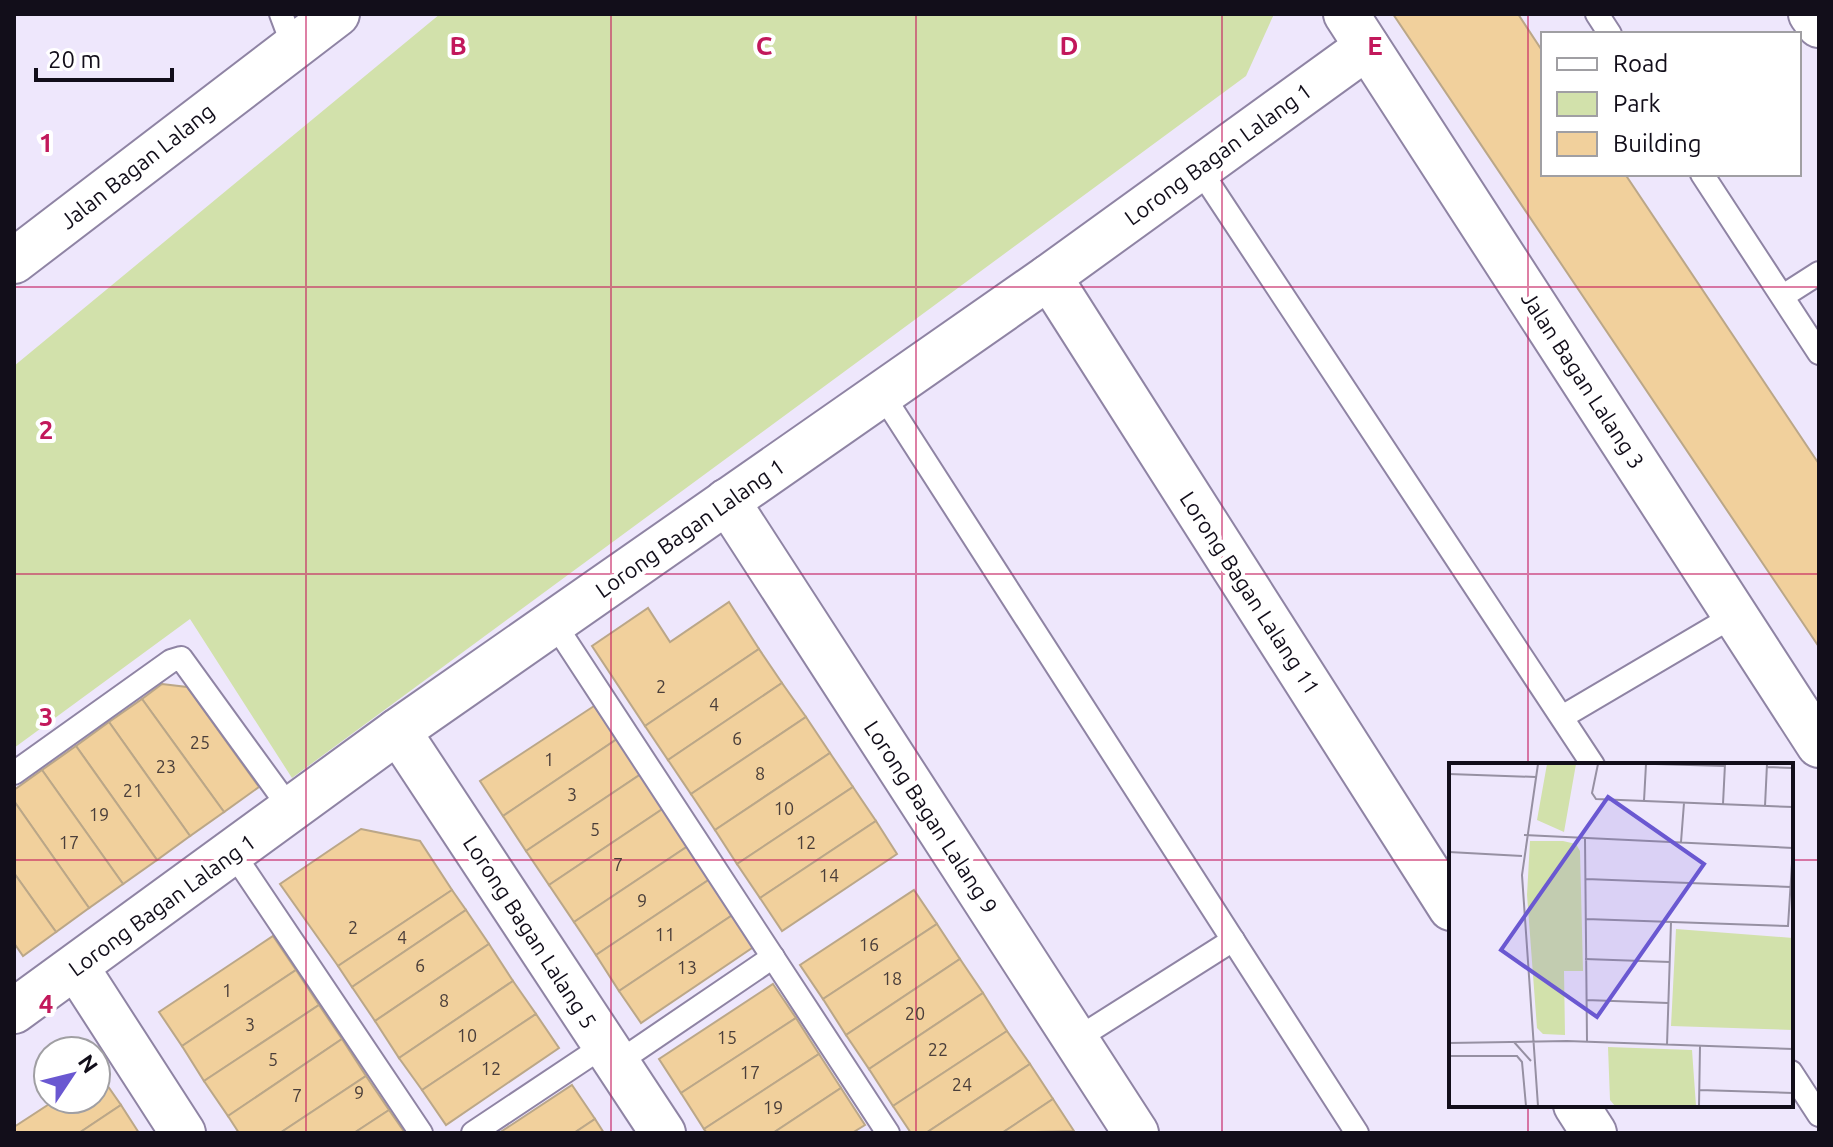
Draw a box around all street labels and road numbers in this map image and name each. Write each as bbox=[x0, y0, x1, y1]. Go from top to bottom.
street label: Lorong Bagan Lalang 1 bbox=[1119, 77, 1316, 230]
street label: Jalan Bagan Lalang bbox=[55, 98, 219, 233]
street label: Jalan Bagan Lalang 3 bbox=[1517, 287, 1650, 473]
street label: Lorong Bagan Lalang 1 bbox=[591, 453, 789, 602]
street label: Lorong Bagan Lalang 11 bbox=[1175, 487, 1325, 699]
street label: Lorong Bagan Lalang 9 bbox=[860, 716, 1003, 918]
street label: Lorong Bagan Lalang 1 bbox=[63, 828, 260, 981]
street label: Lorong Bagan Lalang 5 bbox=[459, 831, 602, 1033]

